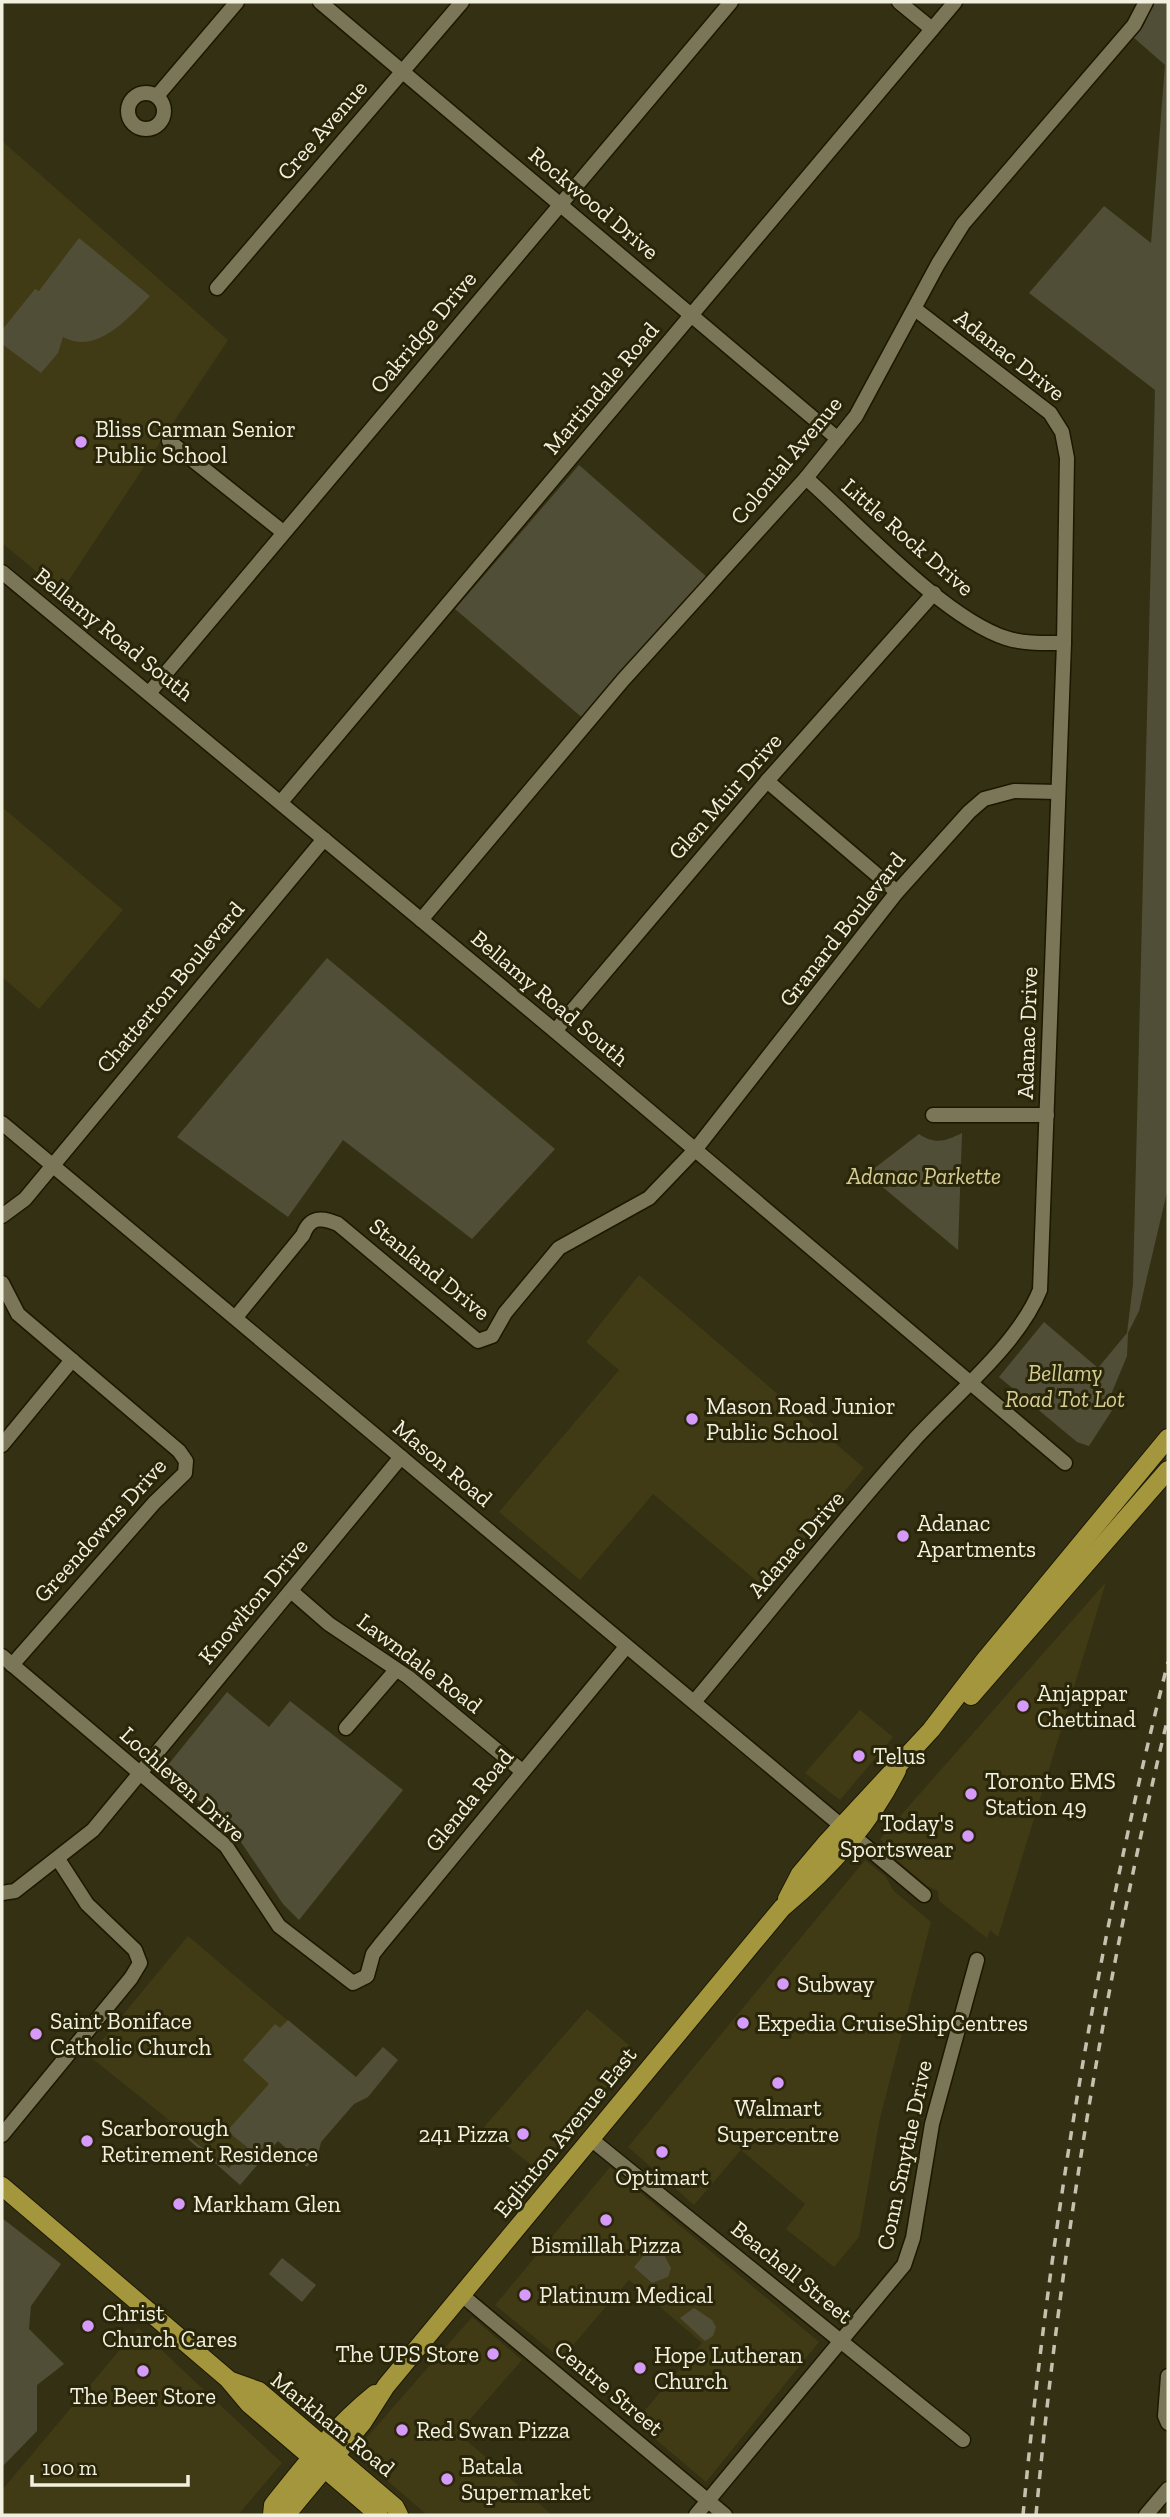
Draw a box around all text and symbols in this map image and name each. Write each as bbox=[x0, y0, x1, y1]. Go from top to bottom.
street label: Cree Avenue bbox=[271, 74, 373, 186]
street label: Rockwood Drive bbox=[523, 140, 665, 266]
street label: Oakridge Drive bbox=[364, 265, 482, 399]
street label: Adanac Drive bbox=[949, 303, 1071, 407]
street label: Martindale Road bbox=[537, 316, 665, 460]
street label: Colonial Avenue bbox=[724, 390, 848, 530]
place label: Bliss Carman Senior Public School bbox=[95, 415, 296, 469]
marker: Bliss Carman Senior Public School bbox=[73, 434, 89, 450]
street label: Little Rock Drive bbox=[836, 472, 980, 602]
street label: Bellamy Road South bbox=[29, 561, 199, 707]
street label: Glen Muir Drive bbox=[662, 727, 788, 865]
street label: Granard Boulevard bbox=[773, 846, 911, 1012]
street label: Chatterton Boulevard bbox=[90, 895, 250, 1078]
street label: Bellamy Road South bbox=[466, 924, 634, 1072]
street label: Adanac Drive bbox=[1011, 966, 1043, 1100]
park label: Adanac Parkette bbox=[846, 1162, 1001, 1190]
street label: Stanland Drive bbox=[364, 1212, 496, 1326]
park label: Bellamy Road Tot Lot bbox=[1005, 1359, 1125, 1413]
place label: Mason Road Junior Public School bbox=[706, 1392, 896, 1446]
marker: Mason Road Junior Public School bbox=[684, 1411, 700, 1427]
street label: Mason Road bbox=[388, 1413, 499, 1513]
street label: Greendowns Drive bbox=[28, 1452, 172, 1608]
street label: Adanac Drive bbox=[742, 1485, 850, 1603]
place label: Adanac Apartments bbox=[917, 1509, 1036, 1563]
marker: Adanac Apartments bbox=[895, 1528, 911, 1544]
street label: Knowlton Drive bbox=[192, 1532, 314, 1670]
street label: Lawndale Road bbox=[352, 1607, 488, 1719]
place label: Anjappar Chettinad bbox=[1037, 1679, 1136, 1733]
marker: Anjappar Chettinad bbox=[1015, 1698, 1031, 1714]
street label: Lochleven Drive bbox=[115, 1720, 251, 1848]
place label: Telus bbox=[873, 1742, 926, 1770]
street label: Glenda Road bbox=[419, 1743, 519, 1857]
marker: Telus bbox=[851, 1748, 867, 1764]
place label: Toronto EMS Station 49 bbox=[985, 1767, 1116, 1821]
marker: Toronto EMS Station 49 bbox=[963, 1786, 979, 1802]
place label: Today's Sportswear bbox=[840, 1809, 954, 1863]
marker: Today's Sportswear bbox=[960, 1828, 976, 1844]
place label: Subway bbox=[797, 1970, 875, 1998]
marker: Subway bbox=[775, 1976, 791, 1992]
place label: Saint Boniface Catholic Church bbox=[50, 2007, 212, 2061]
place label: Expedia CruiseShipCentres bbox=[757, 2009, 1028, 2037]
marker: Expedia CruiseShipCentres bbox=[735, 2015, 751, 2031]
marker: Saint Boniface Catholic Church bbox=[28, 2026, 44, 2042]
street label: Eglinton Avenue East bbox=[488, 2041, 643, 2223]
street label: Conn Smythe Drive bbox=[870, 2058, 938, 2252]
marker: Walmart Supercentre bbox=[770, 2075, 786, 2091]
place label: Walmart Supercentre bbox=[717, 2094, 839, 2148]
place label: Scarborough Retirement Residence bbox=[101, 2114, 318, 2168]
place label: 241 Pizza bbox=[419, 2120, 509, 2148]
marker: 241 Pizza bbox=[515, 2126, 531, 2142]
marker: Scarborough Retirement Residence bbox=[79, 2133, 95, 2149]
marker: Optimart bbox=[654, 2144, 670, 2160]
place label: Optimart bbox=[615, 2163, 709, 2191]
place label: Markham Glen bbox=[193, 2190, 341, 2218]
marker: Markham Glen bbox=[171, 2196, 187, 2212]
marker: Bismillah Pizza bbox=[598, 2212, 614, 2228]
street label: Beachell Street bbox=[726, 2214, 859, 2330]
place label: Bismillah Pizza bbox=[531, 2231, 681, 2259]
place label: Platinum Medical bbox=[539, 2281, 713, 2309]
marker: Platinum Medical bbox=[517, 2287, 533, 2303]
place label: Christ Church Cares bbox=[102, 2299, 237, 2353]
marker: Christ Church Cares bbox=[80, 2318, 96, 2334]
street label: Centre Street bbox=[549, 2334, 670, 2442]
place label: The UPS Store bbox=[336, 2340, 479, 2368]
place label: Hope Lutheran Church bbox=[654, 2341, 803, 2395]
marker: The UPS Store bbox=[485, 2346, 501, 2362]
marker: Hope Lutheran Church bbox=[632, 2360, 648, 2376]
marker: The Beer Store bbox=[135, 2363, 151, 2379]
street label: Markham Road bbox=[265, 2366, 401, 2483]
place label: The Beer Store bbox=[70, 2382, 216, 2410]
place label: Red Swan Pizza bbox=[416, 2416, 570, 2444]
marker: Red Swan Pizza bbox=[394, 2422, 410, 2438]
scale bar bbox=[32, 2444, 187, 2488]
place label: Batala Supermarket bbox=[461, 2452, 591, 2506]
text: 100 m bbox=[42, 2455, 97, 2480]
marker: Batala Supermarket bbox=[439, 2471, 455, 2487]

